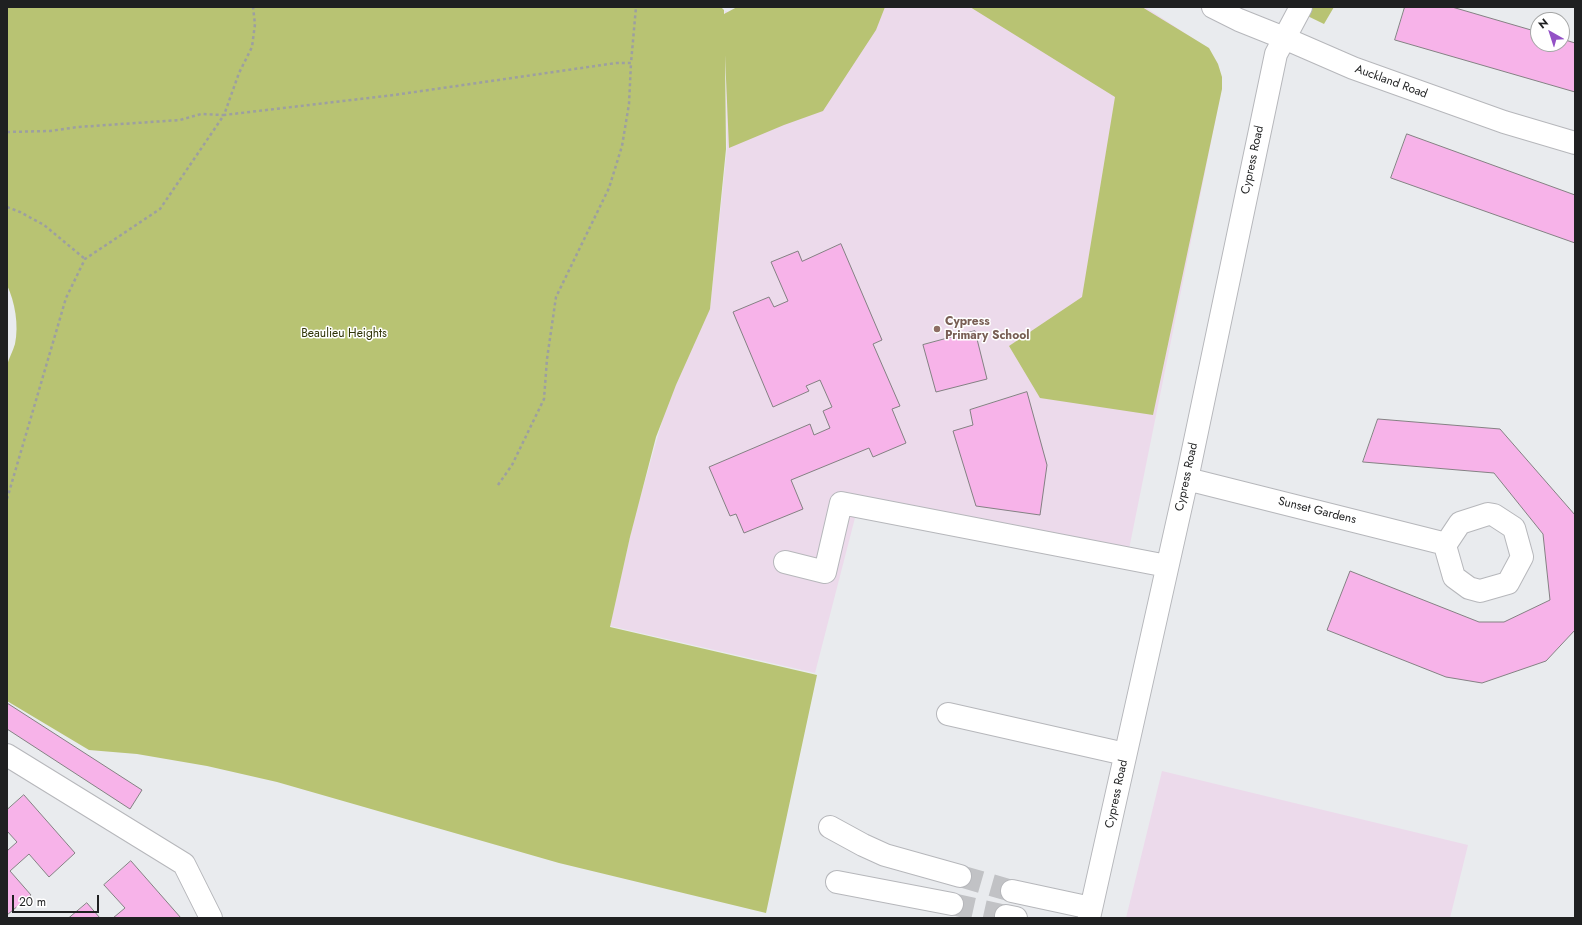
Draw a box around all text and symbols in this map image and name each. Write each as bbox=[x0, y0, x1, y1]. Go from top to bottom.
north arrow bbox=[1530, 12, 1570, 52]
text: N bbox=[1535, 14, 1551, 32]
street label: Auckland Road bbox=[1353, 62, 1429, 102]
street label: Cypress Road bbox=[1239, 124, 1267, 196]
place label: Cypress Primary School bbox=[945, 315, 1030, 343]
marker: Cypress Primary School bbox=[932, 324, 942, 334]
park label: Beaulieu Heights bbox=[301, 327, 387, 341]
street label: Cypress Road bbox=[1173, 441, 1201, 513]
street label: Sunset Gardens bbox=[1276, 494, 1358, 528]
street label: Cypress Road bbox=[1103, 758, 1131, 830]
scale bar bbox=[14, 887, 101, 913]
text: 20 m bbox=[19, 893, 46, 911]

